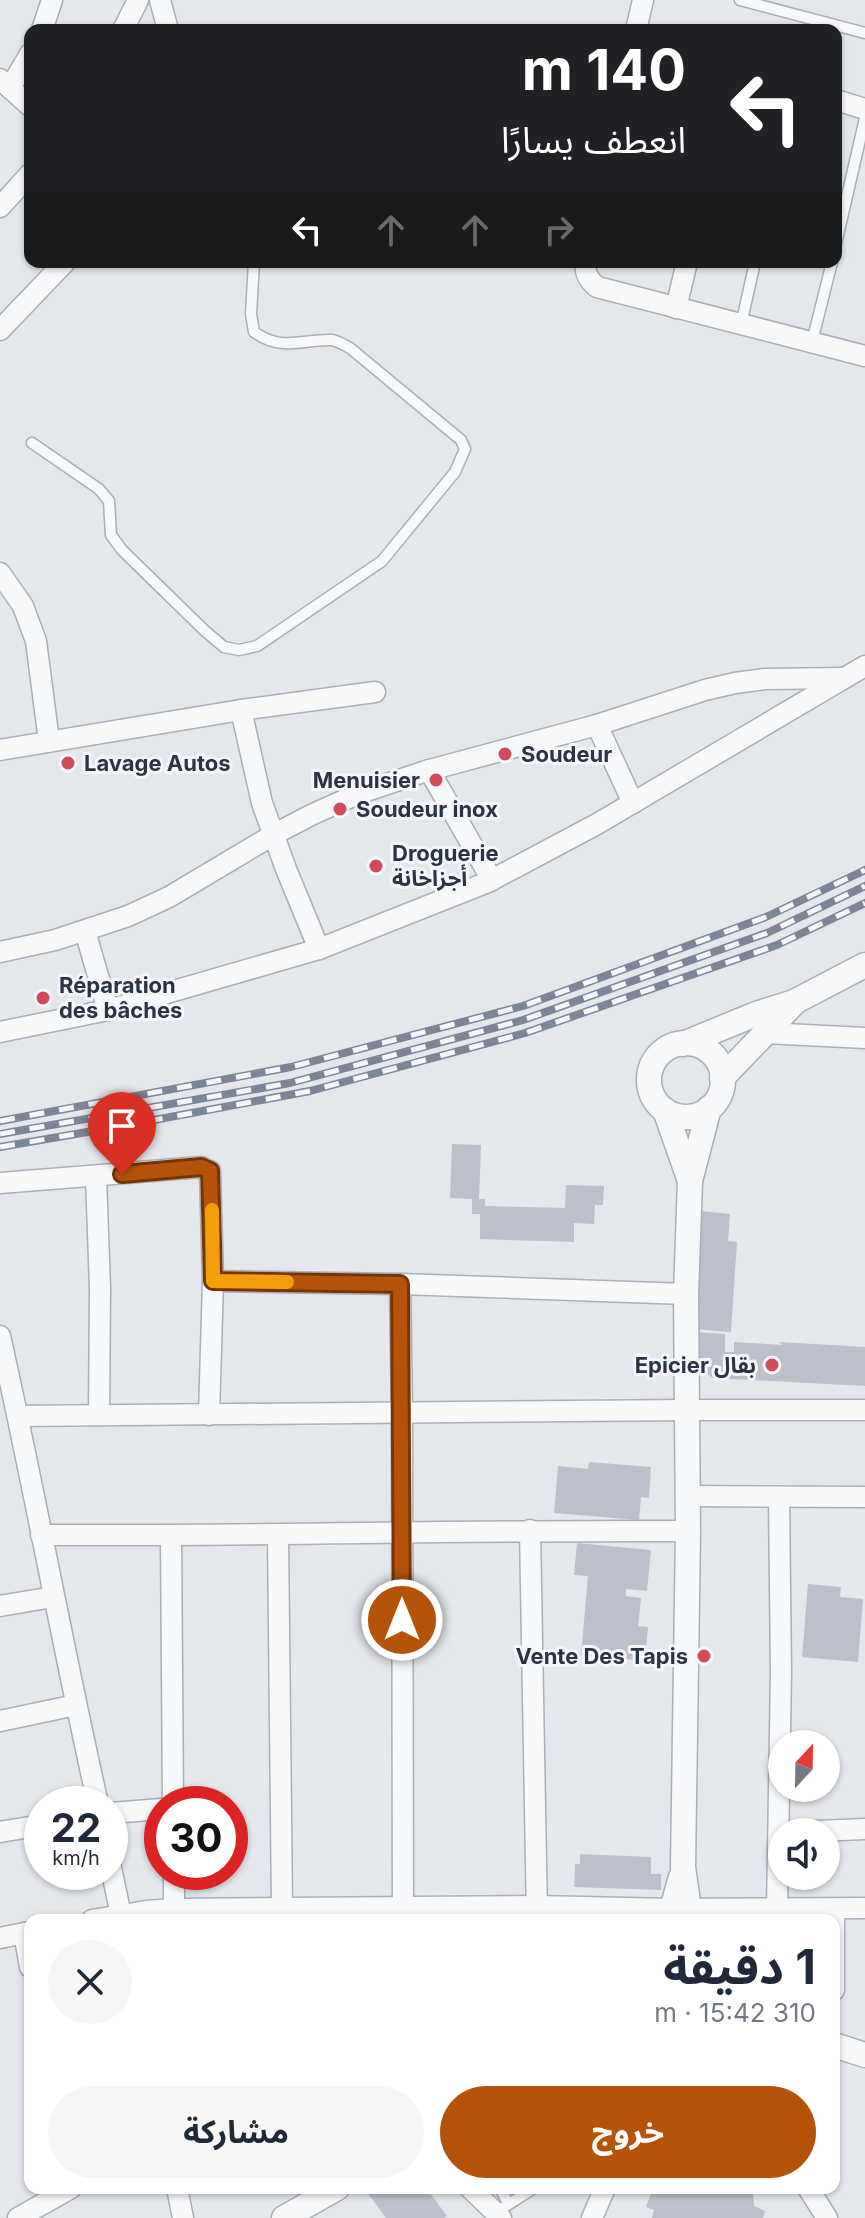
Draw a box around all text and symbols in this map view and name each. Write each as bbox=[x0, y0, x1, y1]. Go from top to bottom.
text: 140 m bbox=[522, 36, 686, 104]
icon: left bbox=[714, 56, 818, 160]
text: انعطف يسارًا bbox=[501, 118, 686, 162]
icon: left bbox=[285, 208, 329, 252]
icon: ahead bbox=[369, 208, 413, 252]
icon: ahead bbox=[453, 208, 497, 252]
icon: right bbox=[537, 208, 581, 252]
place label: Soudeur bbox=[521, 741, 612, 767]
marker: Soudeur bbox=[496, 745, 514, 763]
place label: Lavage Autos bbox=[84, 750, 231, 776]
marker: Lavage Autos bbox=[59, 754, 77, 772]
place label: Menuisier bbox=[313, 767, 420, 793]
marker: Menuisier bbox=[427, 771, 445, 789]
place label: Soudeur inox bbox=[356, 796, 498, 822]
marker: Soudeur inox bbox=[331, 800, 349, 818]
place label: Droguerie أجزاخانة bbox=[392, 840, 499, 891]
marker: Droguerie أجزاخانة bbox=[367, 857, 385, 875]
place label: Réparation des bâches bbox=[59, 972, 182, 1023]
marker: Réparation des bâches bbox=[34, 989, 52, 1007]
pin bbox=[88, 1092, 156, 1174]
icon: arrive bbox=[100, 1104, 144, 1148]
place label: Epicier بقال bbox=[635, 1352, 756, 1378]
marker: Epicier بقال bbox=[763, 1356, 781, 1374]
position arrow bbox=[360, 1578, 444, 1662]
place label: Vente Des Tapis bbox=[515, 1643, 688, 1669]
marker: Vente Des Tapis bbox=[695, 1647, 713, 1665]
north arrow bbox=[768, 1730, 840, 1802]
map controls bbox=[768, 1730, 840, 1890]
speed limit sign: 30 bbox=[144, 1786, 248, 1890]
text: 22 bbox=[51, 1803, 101, 1852]
button: sound bbox=[768, 1818, 840, 1890]
text: km/h bbox=[52, 1846, 100, 1870]
text: 1 دقيقة bbox=[663, 1937, 816, 1996]
button: close bbox=[48, 1940, 132, 2024]
text: 310 m · 15:42 bbox=[654, 1997, 816, 2028]
button: مشاركة bbox=[48, 2086, 424, 2178]
button: خروج bbox=[440, 2086, 816, 2178]

